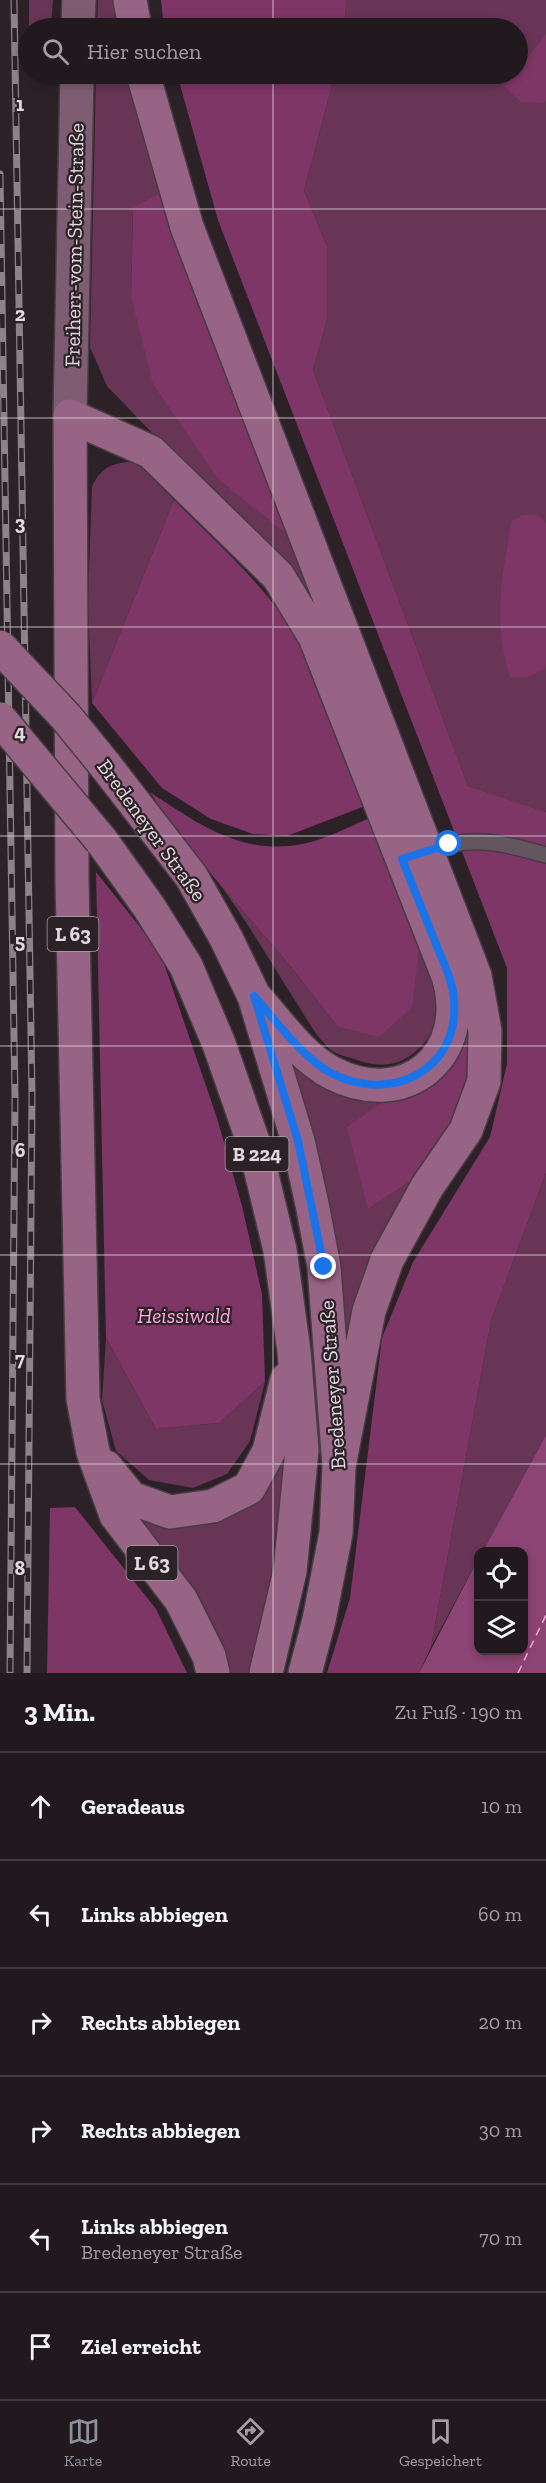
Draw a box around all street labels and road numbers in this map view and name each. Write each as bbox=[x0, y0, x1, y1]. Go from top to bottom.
street label: Freiherr-vom-Stein-Straße bbox=[59, 123, 89, 367]
street label: Bredeneyer Straße bbox=[92, 754, 212, 906]
road number: L 63 bbox=[48, 917, 98, 951]
road number: B 224 bbox=[226, 1137, 288, 1171]
street label: Bredeneyer Straße bbox=[314, 1300, 350, 1470]
road number: L 63 bbox=[126, 1546, 178, 1580]

